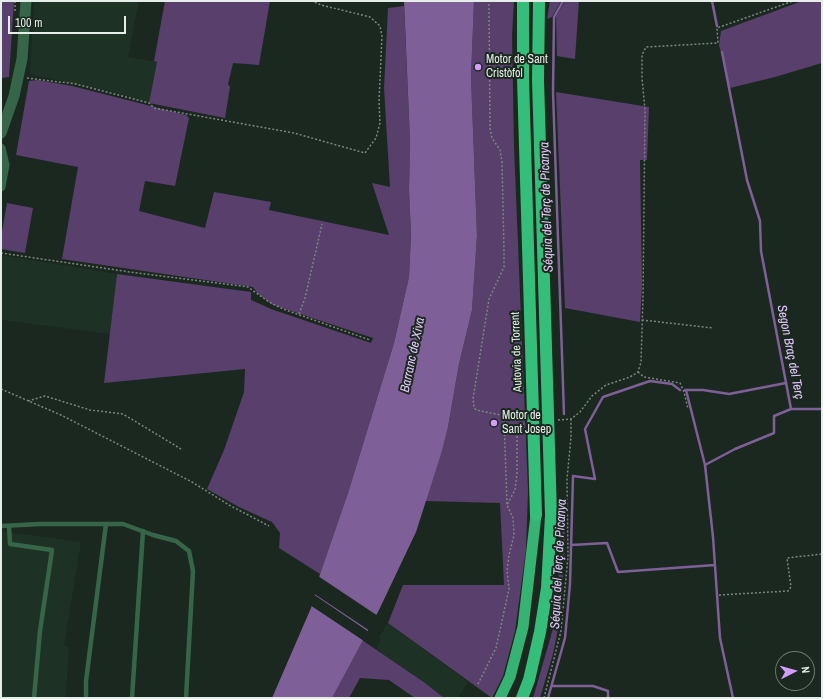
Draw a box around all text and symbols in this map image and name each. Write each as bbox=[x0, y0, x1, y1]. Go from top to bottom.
scale bar bbox=[10, 8, 128, 34]
text: 100 m bbox=[15, 15, 42, 31]
place label: Motor de Sant Cristòfol bbox=[486, 53, 548, 81]
marker: Motor de Sant Cristòfol bbox=[473, 62, 483, 72]
water label: Séquia del Terç de Picanya bbox=[537, 142, 557, 272]
water label: Segon Braç del Terç bbox=[773, 304, 807, 400]
street label: Autovia de Torrent bbox=[508, 312, 526, 392]
water label: Barranc de Xiva bbox=[397, 316, 429, 394]
place label: Motor de Sant Josep bbox=[502, 409, 551, 437]
marker: Motor de Sant Josep bbox=[489, 418, 499, 428]
water label: Séquia del Terç de Picanya bbox=[548, 499, 570, 629]
north arrow bbox=[775, 651, 815, 691]
text: N bbox=[799, 666, 813, 674]

